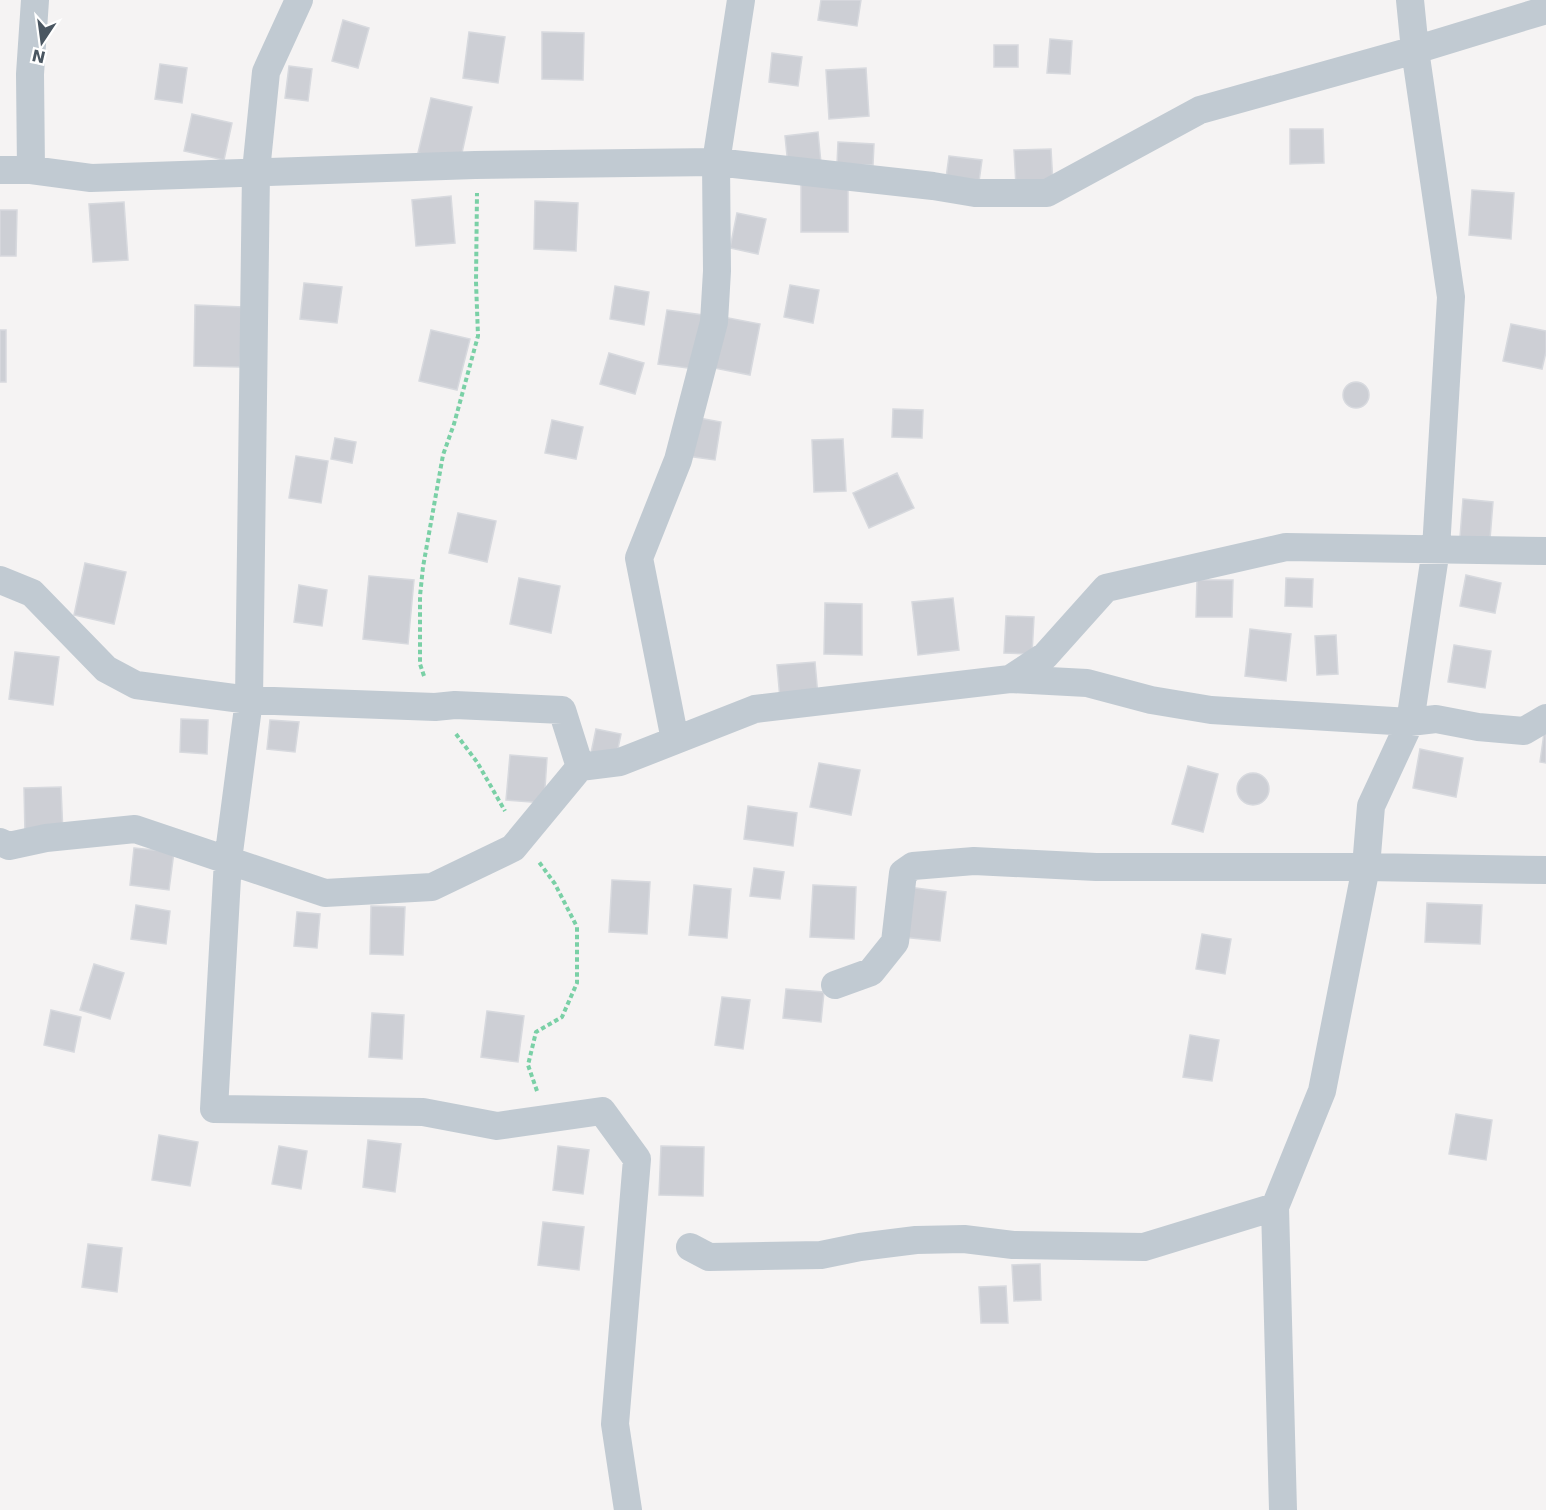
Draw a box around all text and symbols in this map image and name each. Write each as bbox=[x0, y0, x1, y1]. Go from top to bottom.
north arrow bbox=[12, 12, 72, 72]
text: N bbox=[30, 45, 47, 67]

